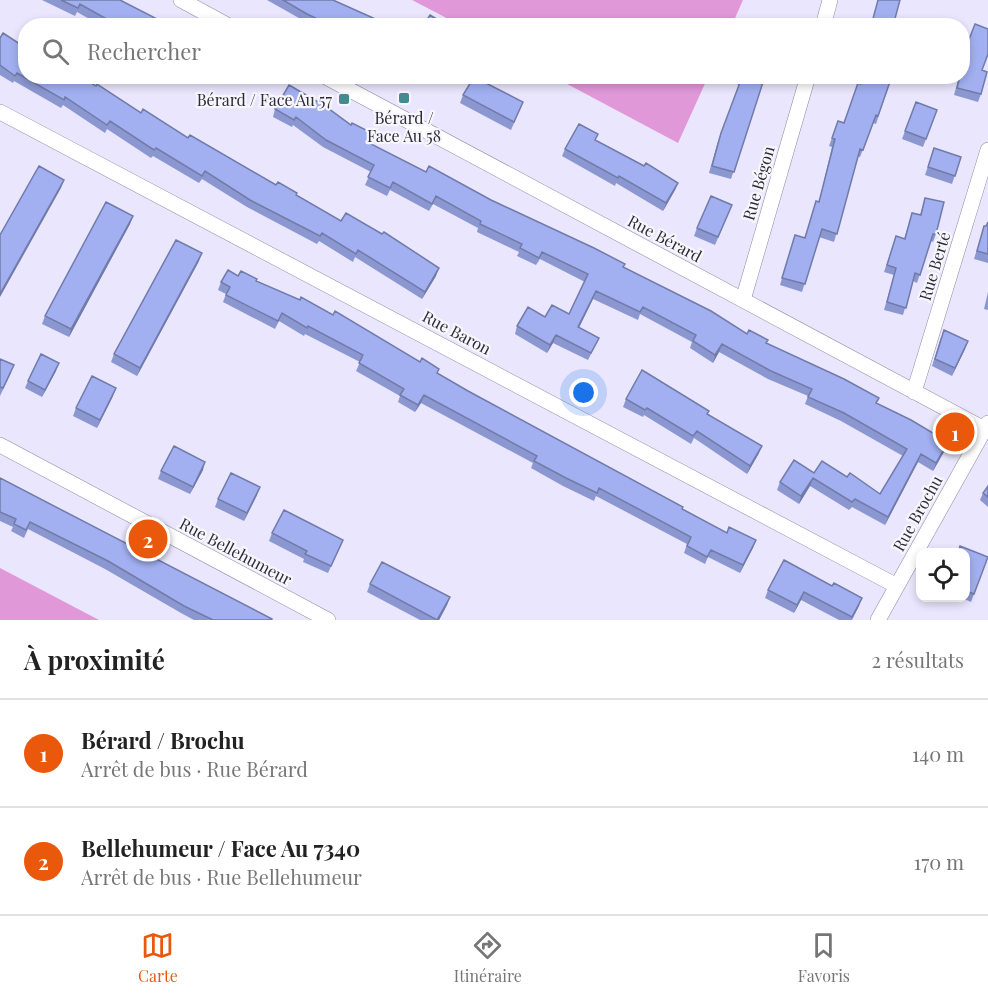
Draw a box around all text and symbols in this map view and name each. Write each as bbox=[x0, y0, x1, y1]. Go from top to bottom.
search box bbox=[18, 18, 970, 84]
icon: search bbox=[39, 35, 72, 68]
text: Rechercher bbox=[87, 36, 201, 66]
place label: Bérard / Face Au 57 bbox=[197, 89, 332, 110]
marker: Bérard / Face Au 58 bbox=[397, 91, 411, 105]
marker: Bérard / Face Au 57 bbox=[337, 92, 351, 106]
place label: Bérard / Face Au 58 bbox=[367, 107, 441, 146]
street label: Rue Bégon bbox=[737, 143, 779, 223]
street label: Rue Bérard bbox=[624, 210, 706, 266]
street label: Rue Berté bbox=[914, 229, 954, 303]
street label: Rue Baron bbox=[419, 305, 495, 359]
your location bbox=[569, 378, 598, 407]
pin: 1 bbox=[936, 410, 974, 454]
street label: Rue Brochu bbox=[888, 471, 946, 555]
street label: Rue Bellehumeur bbox=[176, 513, 296, 589]
pin: 2 bbox=[128, 516, 168, 562]
map controls bbox=[916, 548, 970, 602]
button: locate bbox=[916, 548, 970, 602]
text: À proximité bbox=[24, 642, 165, 677]
text: 2 résultats bbox=[871, 646, 964, 673]
text: Bérard / Brochu bbox=[81, 725, 245, 755]
text: 1 bbox=[40, 740, 47, 767]
text: 140 m bbox=[912, 740, 964, 767]
text: Arrêt de bus · Rue Bérard bbox=[81, 755, 308, 782]
text: Bellehumeur / Face Au 7340 bbox=[81, 833, 360, 863]
text: 2 bbox=[38, 848, 49, 875]
text: 170 m bbox=[914, 848, 964, 875]
text: Arrêt de bus · Rue Bellehumeur bbox=[81, 863, 362, 890]
tab: Carte bbox=[138, 929, 178, 986]
tab: Itinéraire bbox=[454, 929, 522, 986]
tab: Favoris bbox=[798, 929, 850, 986]

